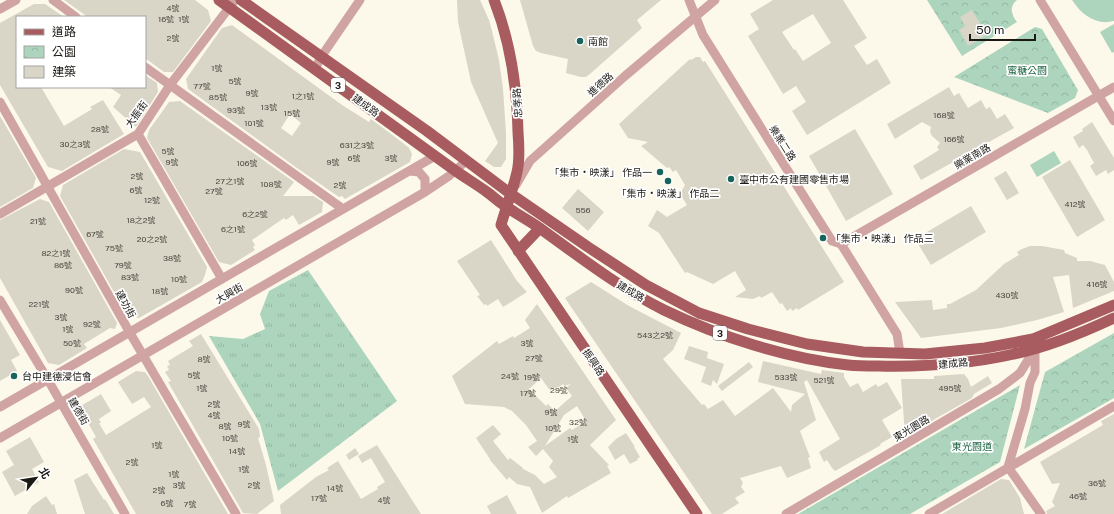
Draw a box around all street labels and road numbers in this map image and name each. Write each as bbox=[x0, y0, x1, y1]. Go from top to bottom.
street label: 進德路 bbox=[585, 70, 615, 98]
road number: 3 bbox=[331, 78, 345, 92]
street label: 忠孝路 bbox=[510, 88, 524, 118]
street label: 建成路 bbox=[350, 91, 382, 119]
street label: 大振街 bbox=[122, 98, 150, 130]
street label: 樂業二路 bbox=[767, 123, 799, 163]
street label: 樂業南路 bbox=[952, 141, 992, 171]
street label: 建成路 bbox=[615, 278, 647, 304]
street label: 大興街 bbox=[213, 280, 245, 306]
street label: 建功街 bbox=[113, 288, 139, 320]
road number: 3 bbox=[713, 326, 727, 340]
street label: 振興路 bbox=[581, 346, 607, 378]
street label: 建成路 bbox=[937, 355, 969, 371]
street label: 建德街 bbox=[66, 395, 92, 427]
street label: 東光園路 bbox=[891, 413, 931, 443]

